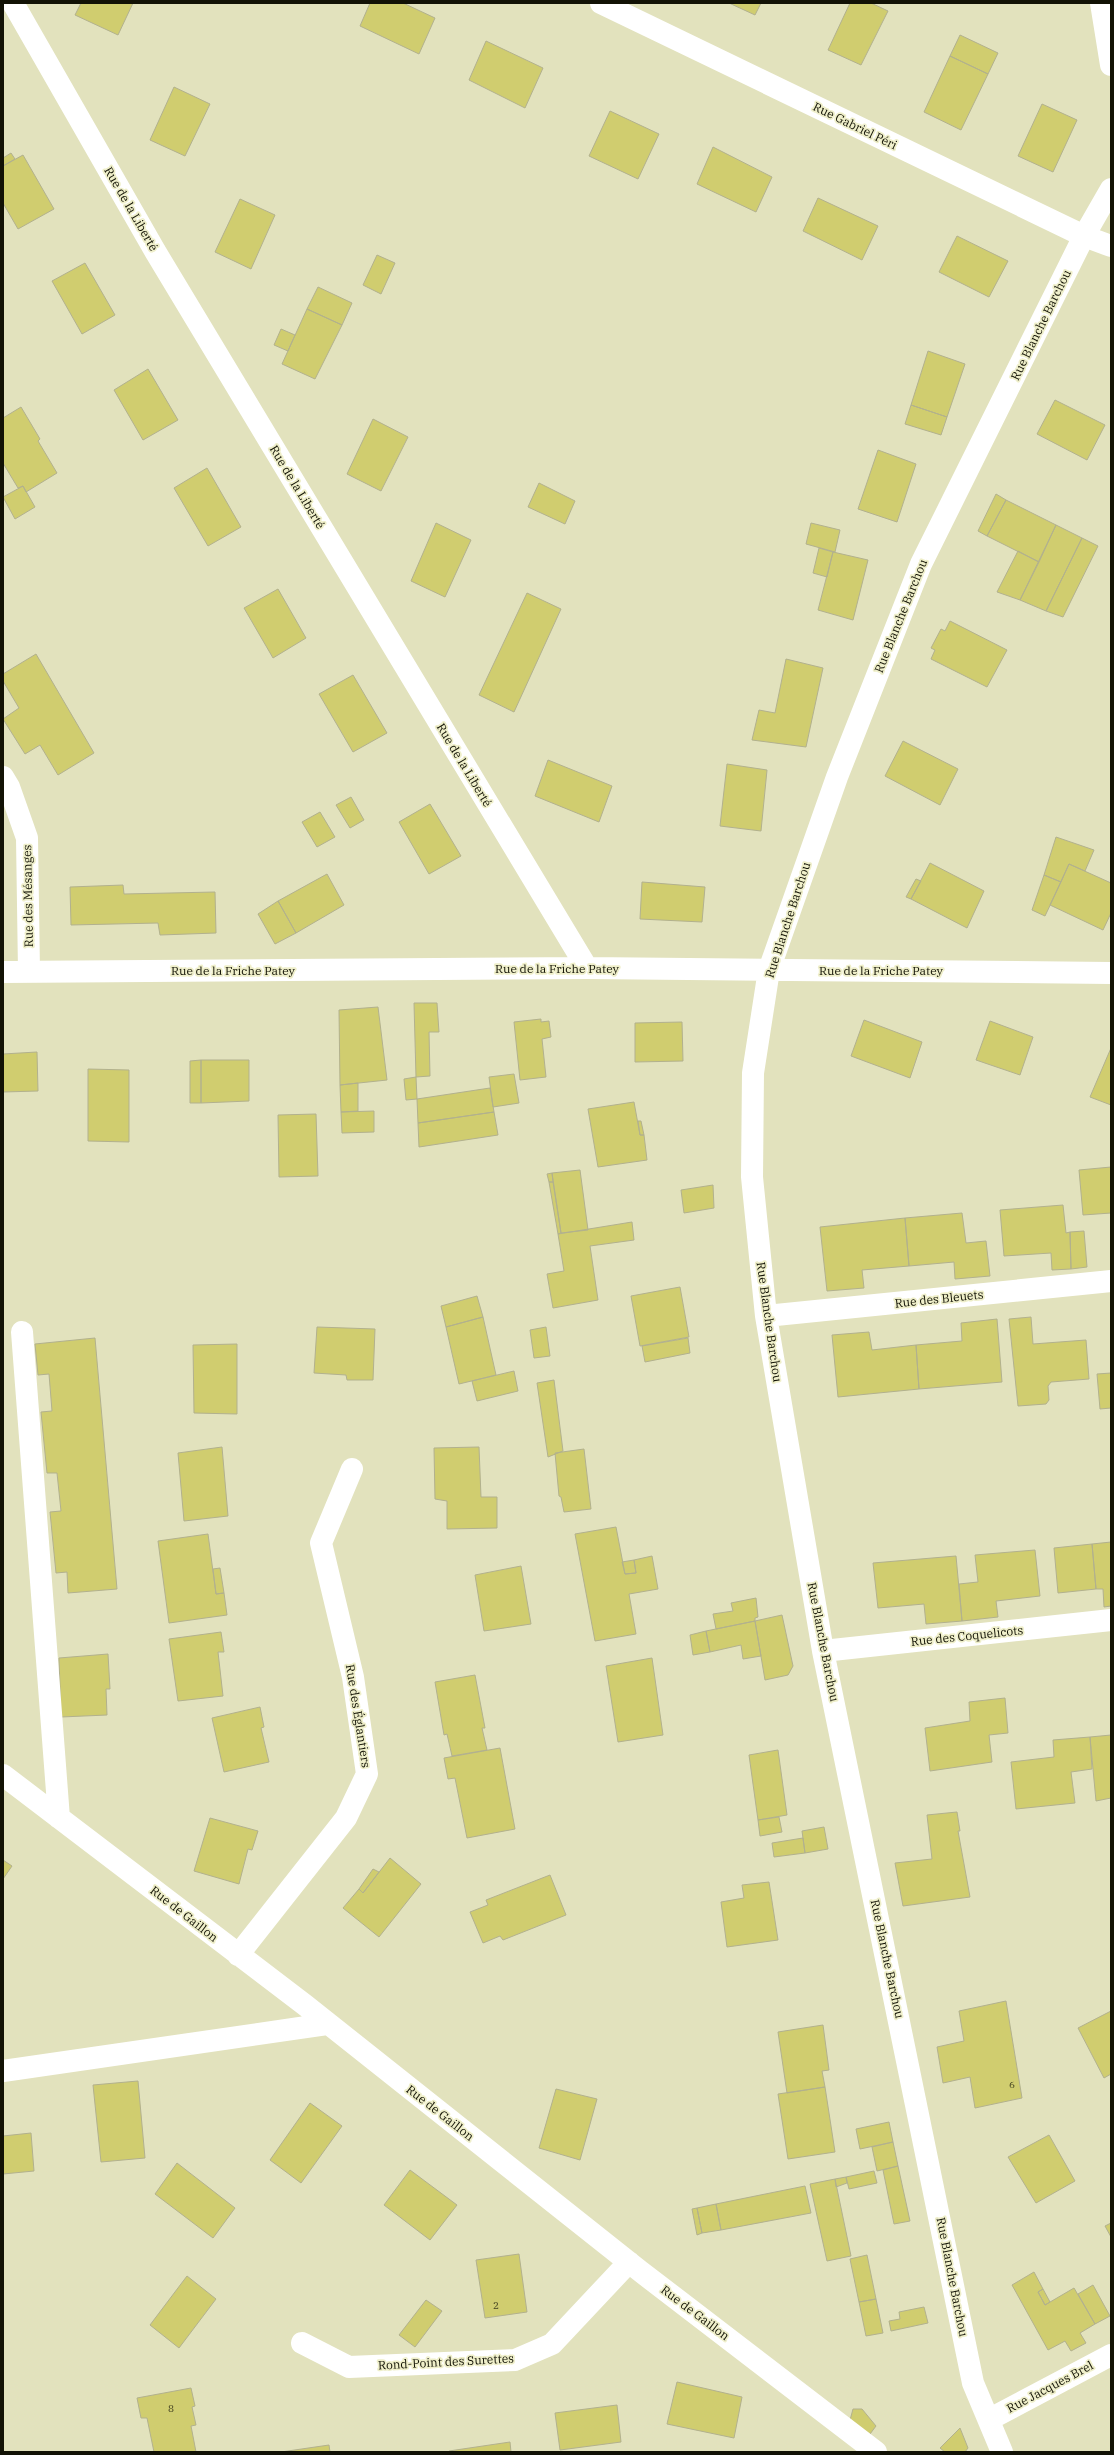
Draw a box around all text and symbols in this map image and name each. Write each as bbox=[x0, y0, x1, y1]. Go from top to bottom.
street label: Rue Gabriel Péri bbox=[811, 99, 900, 152]
street label: Rue de la Liberté bbox=[101, 164, 162, 254]
street label: Rue Blanche Barchou bbox=[1007, 267, 1074, 383]
street label: Rue de la Liberté bbox=[267, 442, 328, 531]
street label: Rue Blanche Barchou bbox=[871, 556, 930, 675]
street label: Rue de la Liberté bbox=[434, 720, 495, 809]
street label: Rue des Mésanges bbox=[19, 844, 36, 947]
street label: Rue Blanche Barchou bbox=[762, 859, 814, 980]
street label: Rue de la Friche Patey bbox=[495, 961, 620, 976]
street label: Rue de la Friche Patey bbox=[171, 963, 296, 978]
street label: Rue de la Friche Patey bbox=[819, 963, 944, 978]
street label: Rue Blanche Barchou bbox=[754, 1261, 785, 1384]
street label: Rue des Bleuets bbox=[894, 1286, 984, 1311]
street label: Rue Blanche Barchou bbox=[805, 1581, 843, 1703]
street label: Rue des Coquelicots bbox=[910, 1622, 1024, 1649]
street label: Rue des Églantiers bbox=[343, 1663, 374, 1769]
street label: Rue de Gaillon bbox=[147, 1882, 221, 1945]
street label: Rue Blanche Barchou bbox=[868, 1898, 908, 2020]
house number: 6 bbox=[1009, 2078, 1015, 2091]
street label: Rue de Gaillon bbox=[403, 2081, 477, 2144]
street label: Rue Blanche Barchou bbox=[934, 2216, 972, 2338]
street label: Rue de Gaillon bbox=[658, 2282, 733, 2343]
house number: 2 bbox=[493, 2299, 499, 2312]
street label: Rond-Point des Surettes bbox=[378, 2350, 514, 2373]
street label: Rue Jacques Brel bbox=[1004, 2357, 1096, 2416]
house number: 8 bbox=[168, 2402, 174, 2415]

